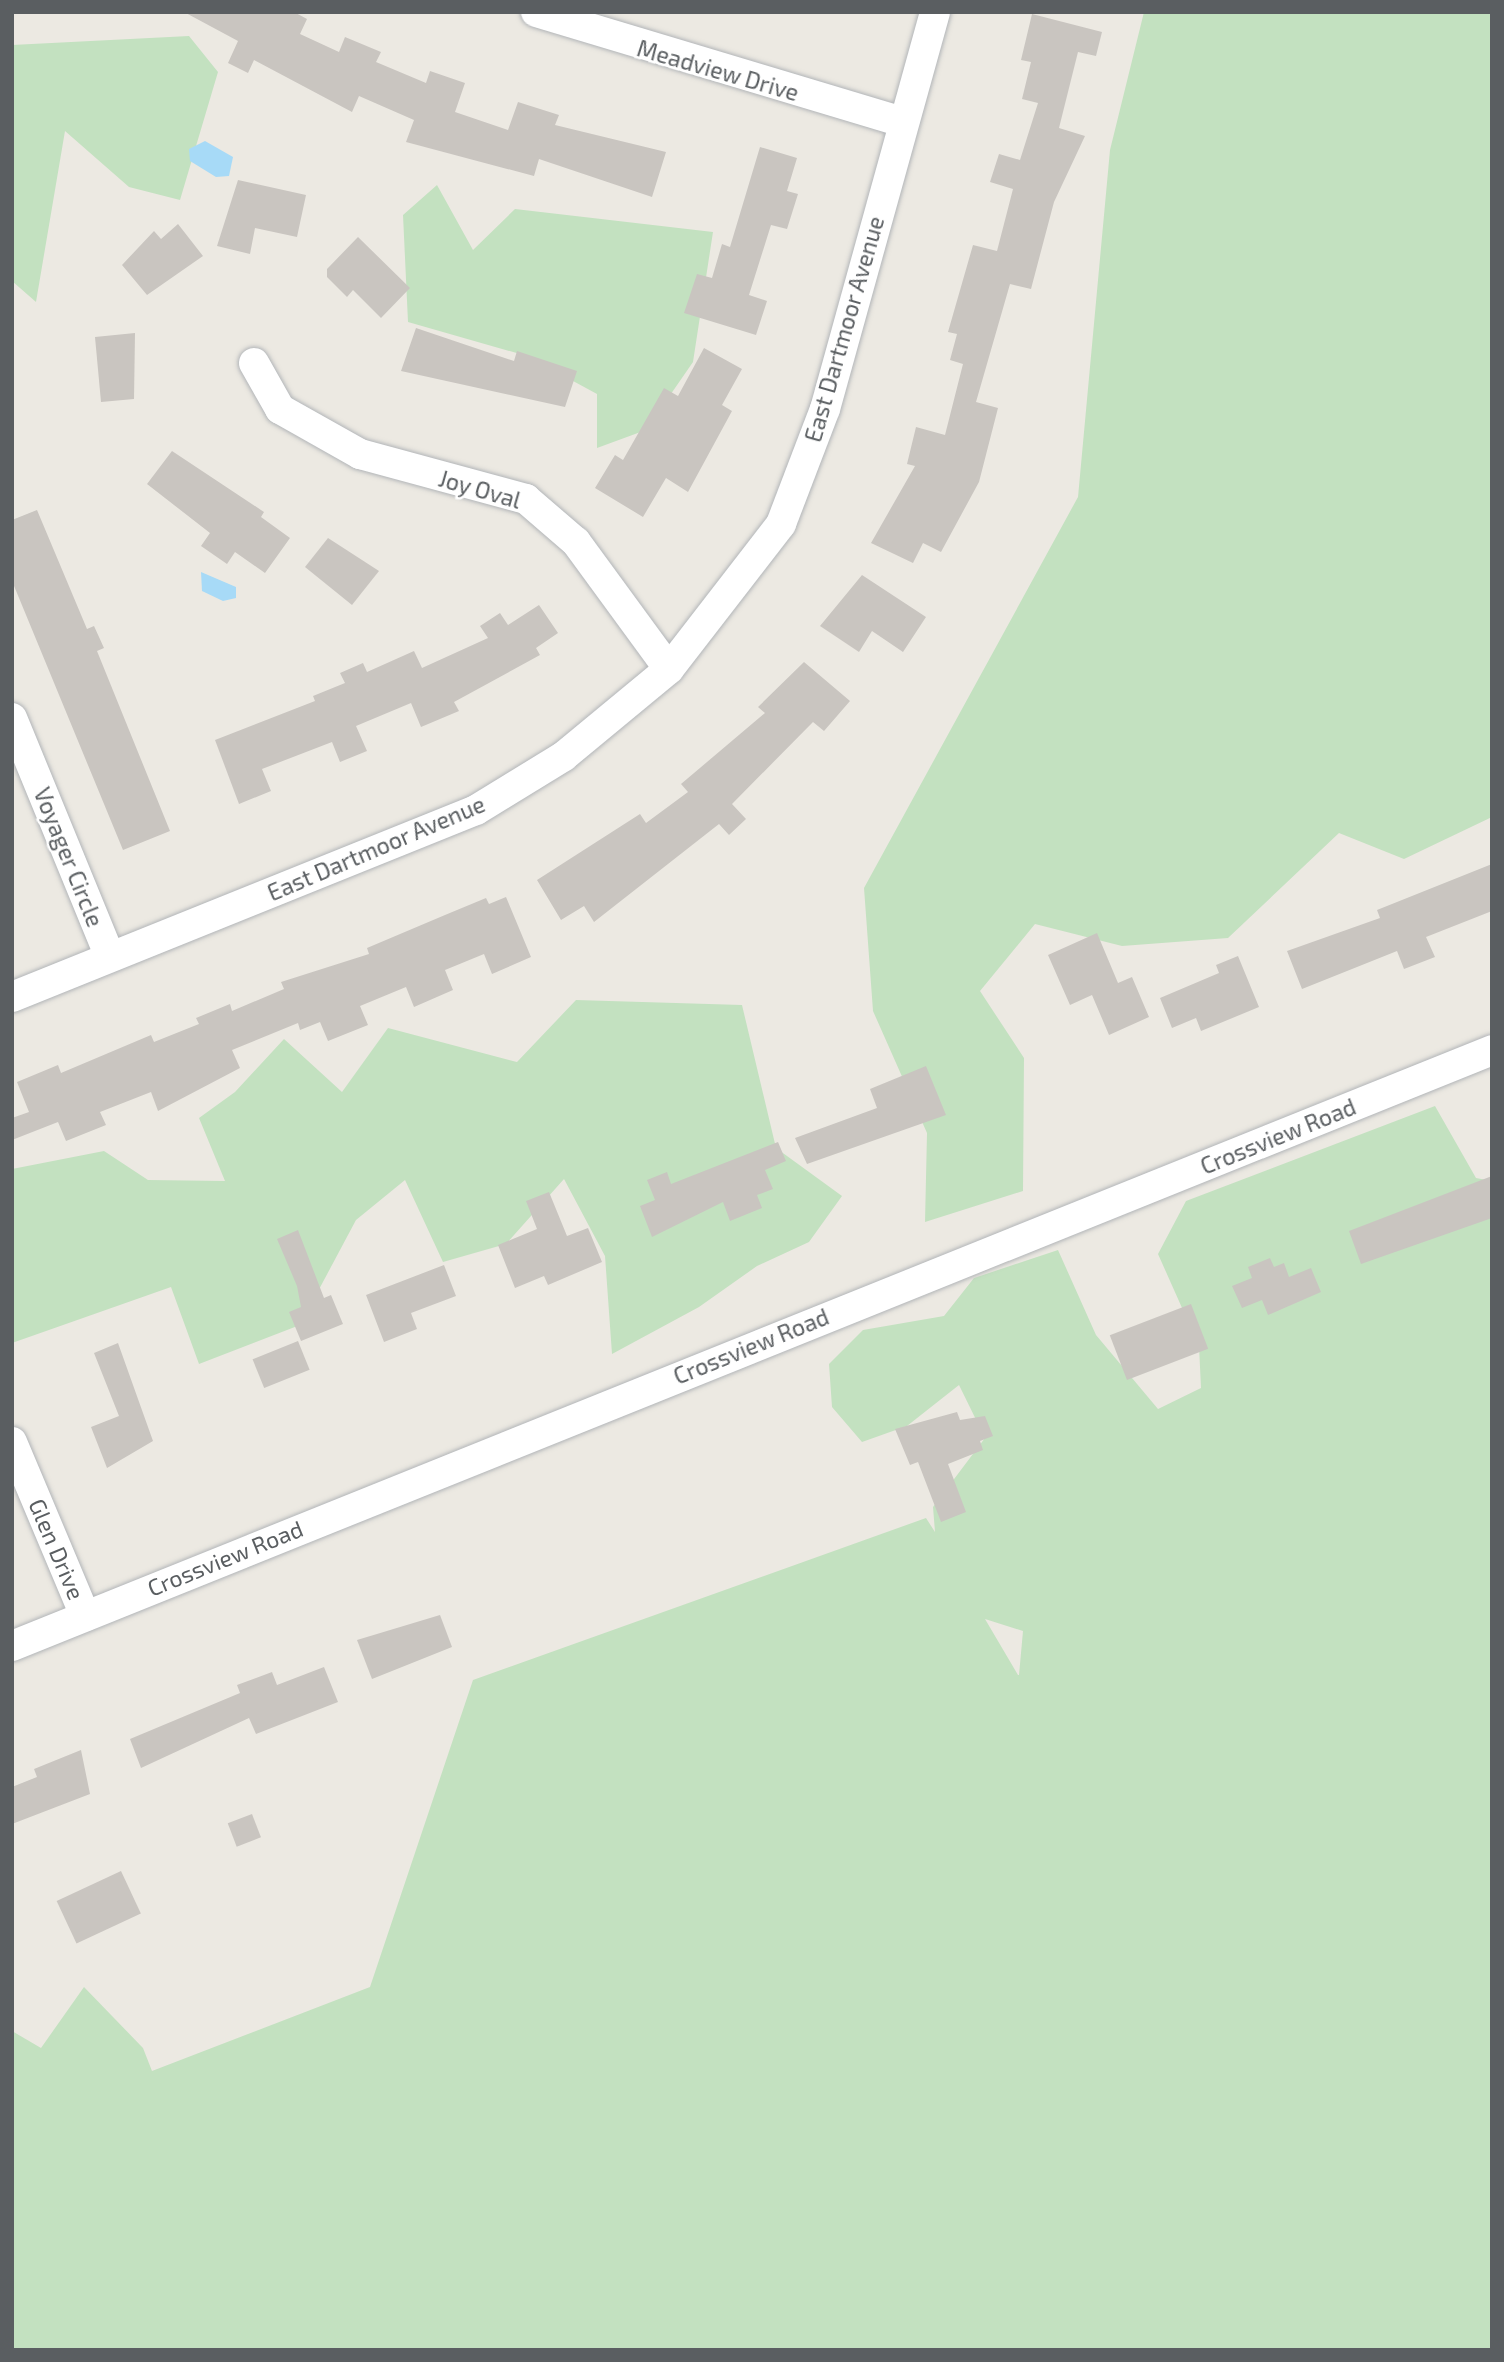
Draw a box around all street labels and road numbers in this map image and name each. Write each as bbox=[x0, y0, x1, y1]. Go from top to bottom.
street label: Meadview Drive bbox=[634, 34, 802, 106]
street label: East Dartmoor Avenue bbox=[798, 212, 890, 446]
street label: Joy Oval bbox=[435, 464, 525, 514]
street label: Voyager Circle bbox=[28, 783, 110, 931]
street label: East Dartmoor Avenue bbox=[263, 789, 489, 907]
street label: Crossview Road bbox=[1196, 1092, 1360, 1180]
street label: Crossview Road bbox=[669, 1302, 833, 1390]
street label: Glen Drive bbox=[23, 1494, 91, 1604]
street label: Crossview Road bbox=[143, 1514, 307, 1602]

